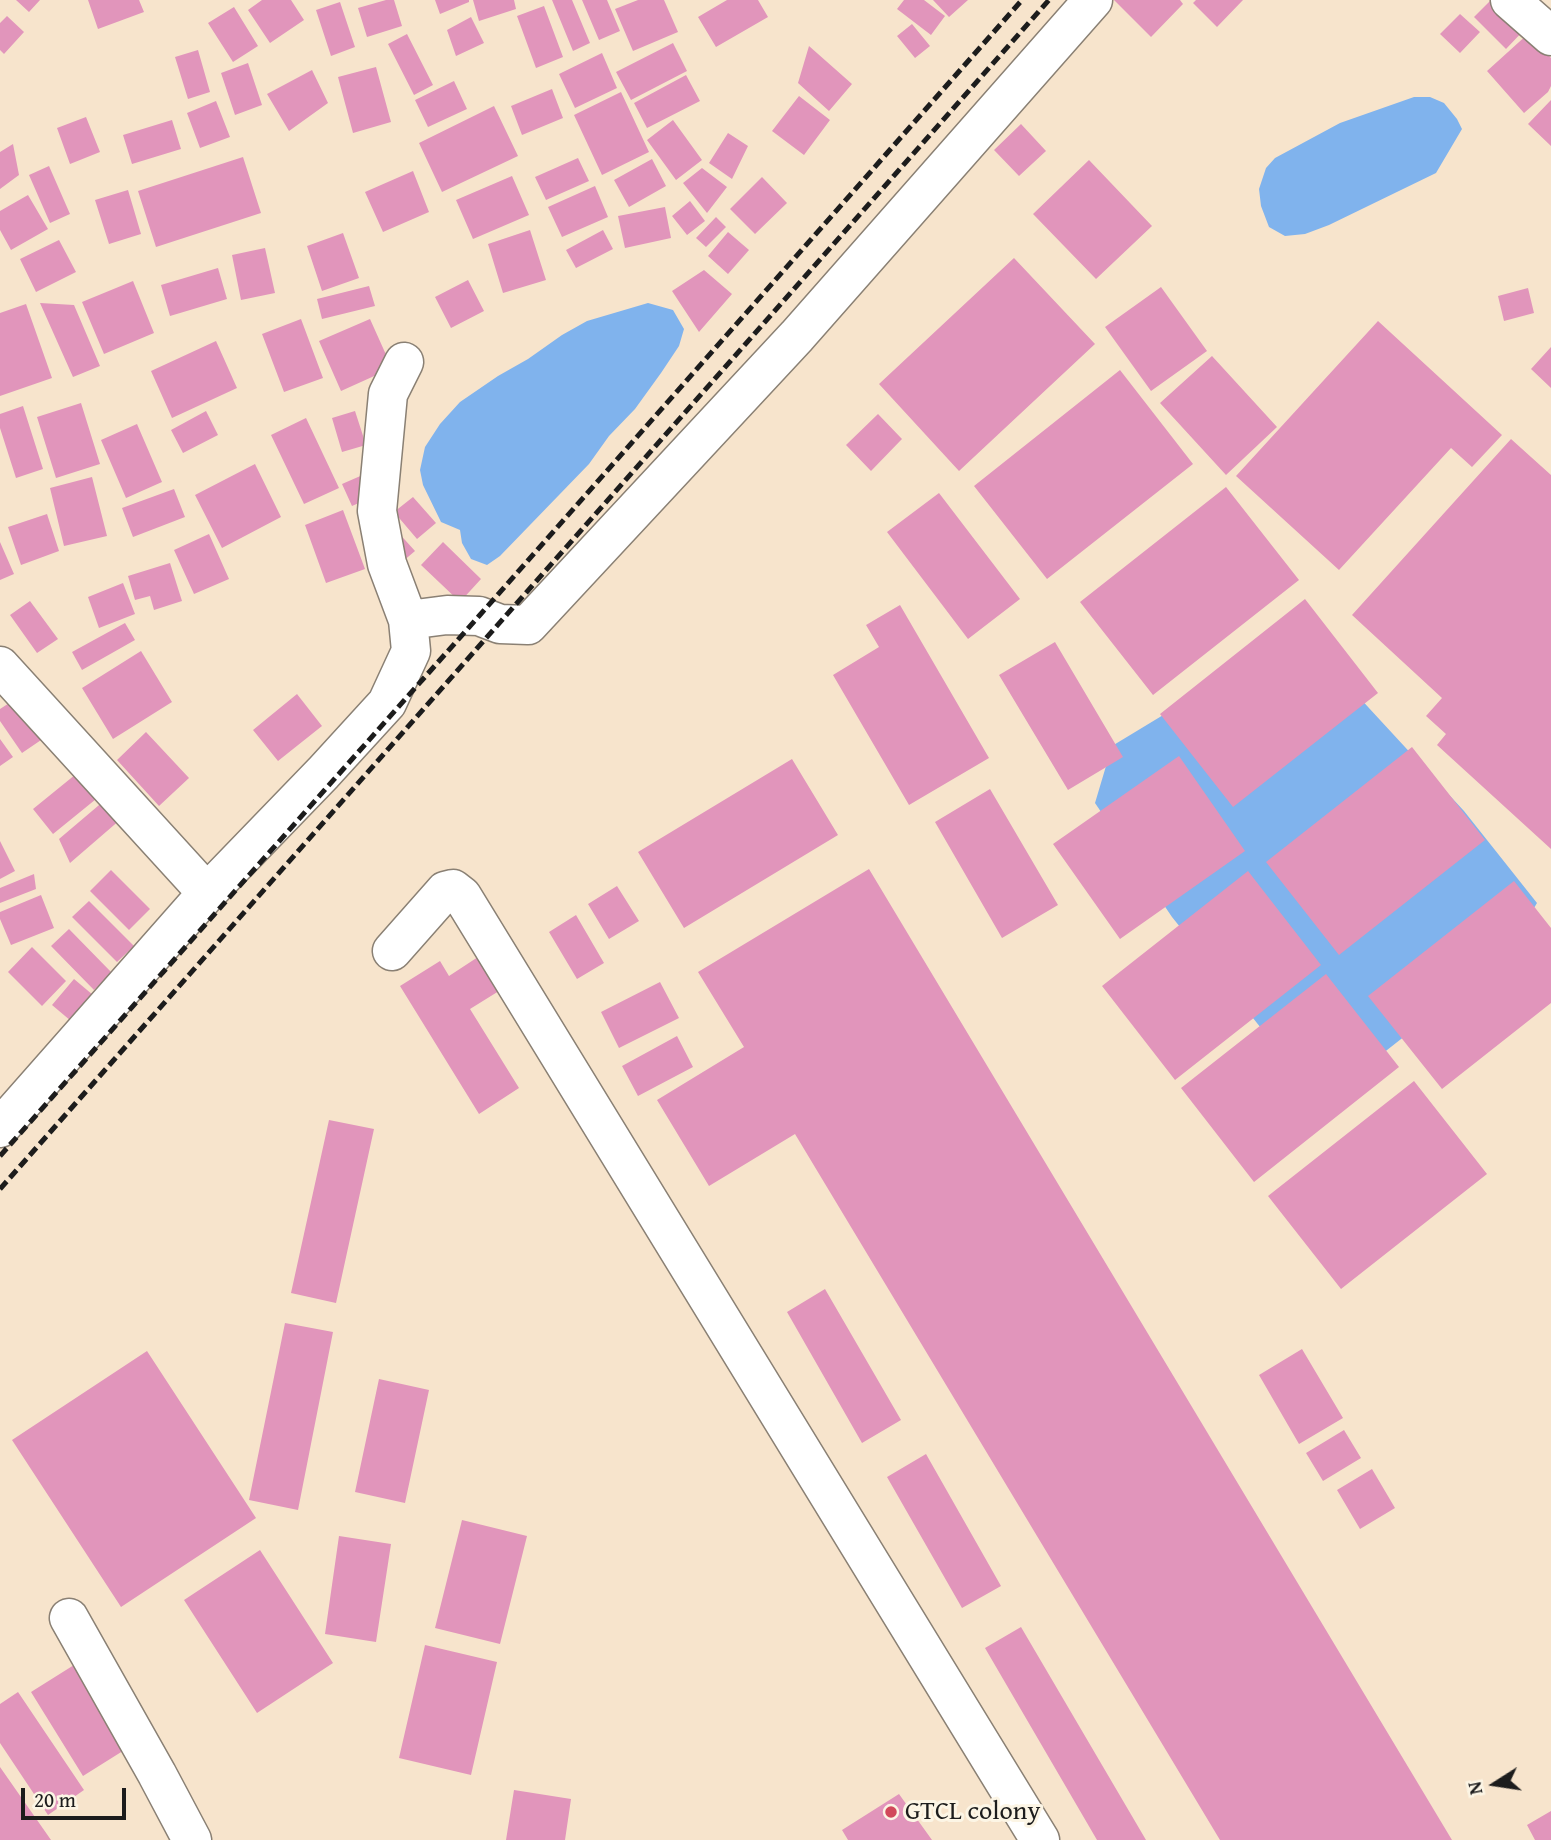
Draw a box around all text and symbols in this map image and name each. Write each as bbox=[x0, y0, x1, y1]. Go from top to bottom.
north arrow bbox=[1460, 1749, 1530, 1819]
scale bar bbox=[24, 1773, 130, 1817]
text: N bbox=[1459, 1779, 1489, 1797]
text: 20 m bbox=[34, 1784, 76, 1815]
place label: GTCL colony bbox=[905, 1796, 1040, 1828]
marker: GTCL colony bbox=[883, 1804, 899, 1820]

